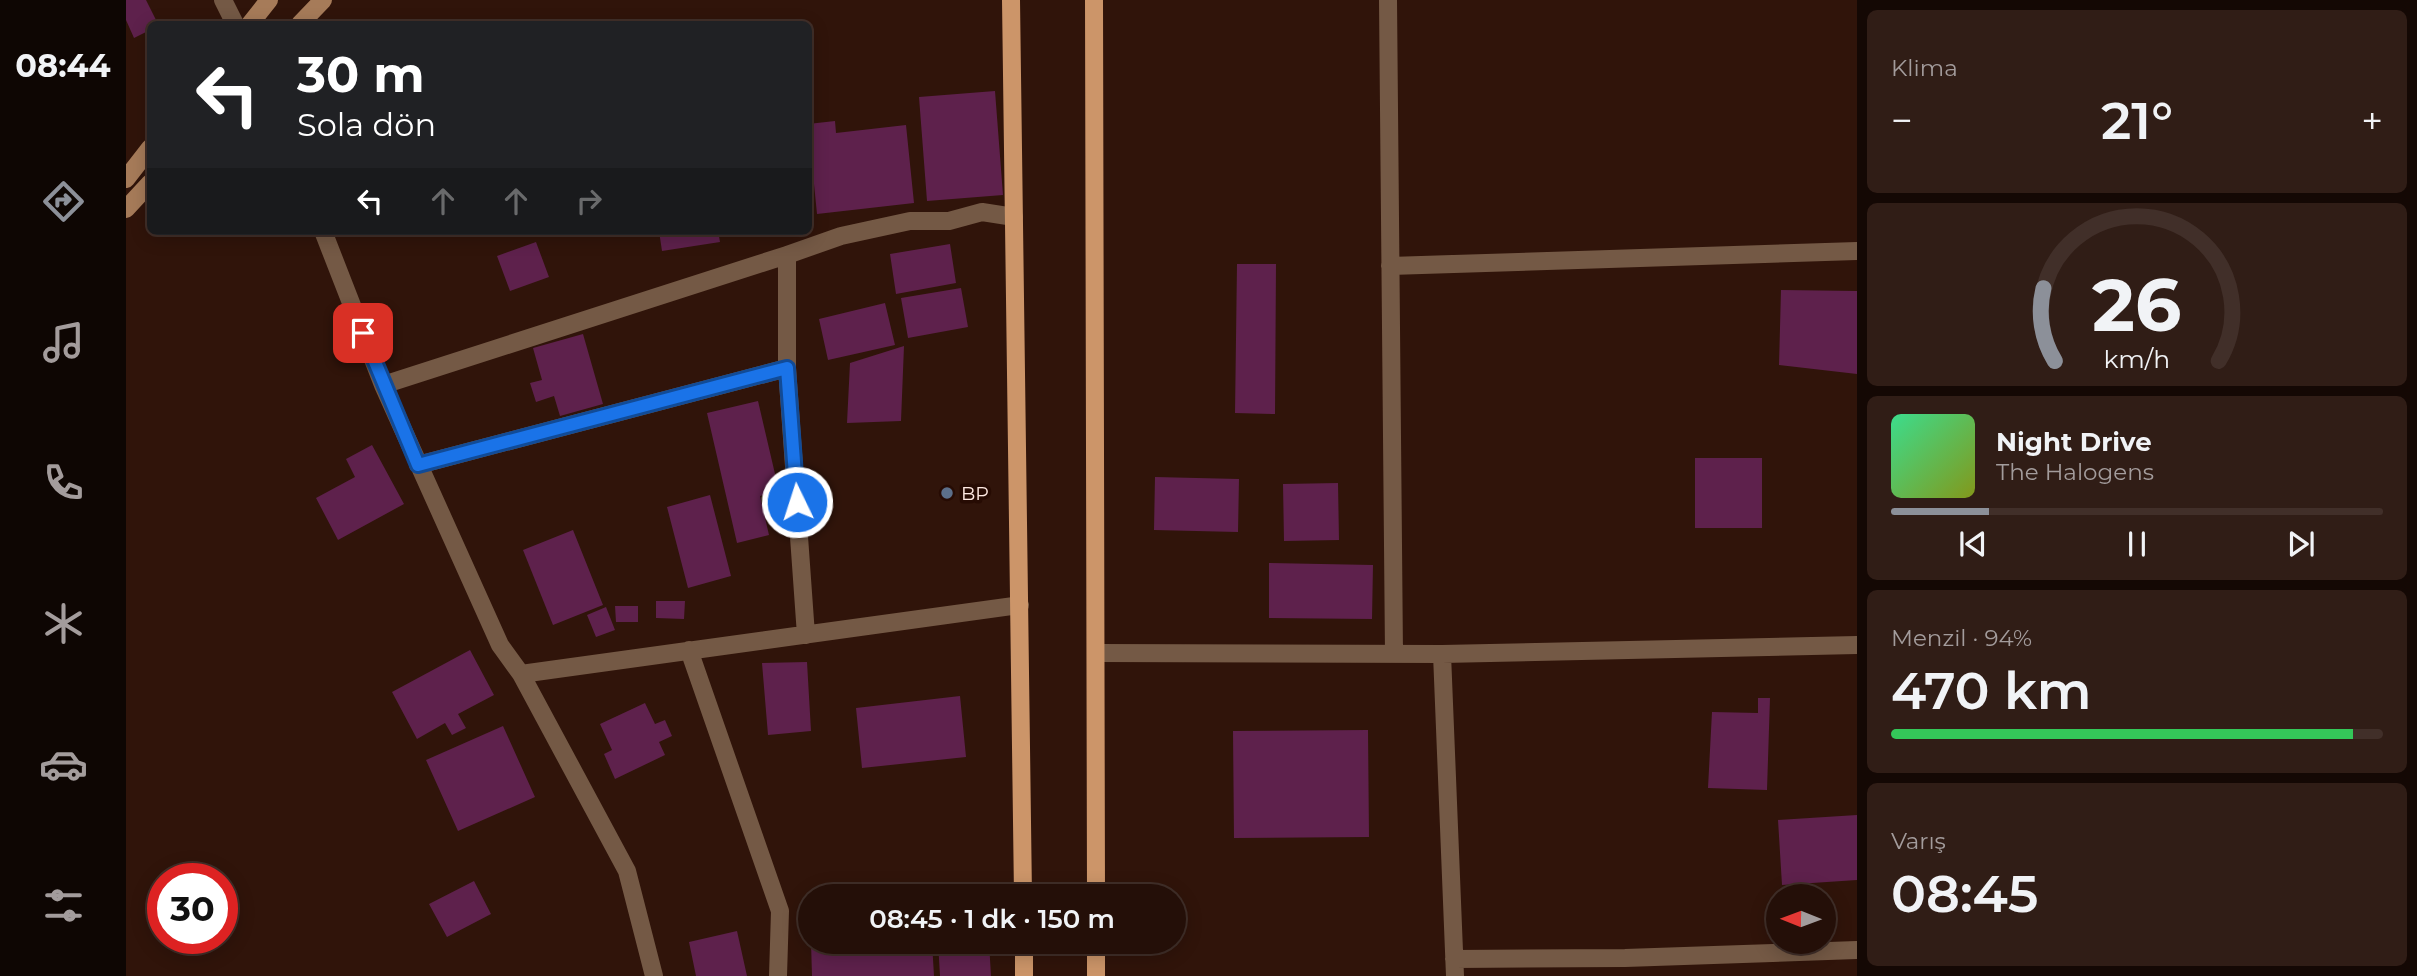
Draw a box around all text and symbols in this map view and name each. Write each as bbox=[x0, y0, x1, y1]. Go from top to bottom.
text: 30 m bbox=[297, 45, 425, 104]
text: 08:44 bbox=[15, 46, 111, 85]
icon: left bbox=[182, 49, 273, 140]
text: Klima bbox=[1891, 54, 1958, 82]
text: 21° bbox=[2101, 89, 2173, 152]
text: − bbox=[1891, 97, 1913, 144]
text: + bbox=[2361, 97, 2383, 144]
text: Sola dön bbox=[297, 105, 436, 144]
icon: directions bbox=[39, 177, 88, 226]
icon: left bbox=[351, 182, 389, 220]
icon: ahead bbox=[424, 182, 462, 220]
icon: ahead bbox=[497, 182, 535, 220]
icon: right bbox=[570, 182, 608, 220]
text: 26 bbox=[2092, 261, 2182, 349]
pin bbox=[333, 303, 393, 363]
icon: arrive bbox=[344, 314, 382, 352]
icon: music bbox=[39, 318, 88, 367]
text: km/h bbox=[2104, 344, 2170, 374]
text: Night Drive bbox=[1996, 426, 2152, 458]
icon: phone bbox=[39, 458, 88, 507]
text: The Halogens bbox=[1996, 458, 2154, 486]
position arrow bbox=[760, 465, 834, 539]
place label: BP bbox=[961, 482, 989, 505]
marker: BP bbox=[939, 485, 955, 501]
icon: previous bbox=[1954, 525, 1992, 563]
icon: pause bbox=[2118, 525, 2156, 563]
icon: next bbox=[2282, 525, 2320, 563]
icon: climate bbox=[39, 599, 88, 648]
text: Menzil · 94% bbox=[1891, 624, 2032, 652]
text: 470 km bbox=[1891, 659, 2091, 722]
icon: car bbox=[39, 740, 88, 789]
text: Varış bbox=[1891, 827, 1946, 855]
text: 08:45 bbox=[1891, 862, 2038, 925]
speed limit sign: 30 bbox=[147, 863, 238, 954]
icon: filters bbox=[39, 881, 88, 930]
north arrow bbox=[1766, 884, 1836, 954]
map controls bbox=[1766, 884, 1836, 954]
text: 08:45 · 1 dk · 150 m bbox=[869, 903, 1115, 935]

